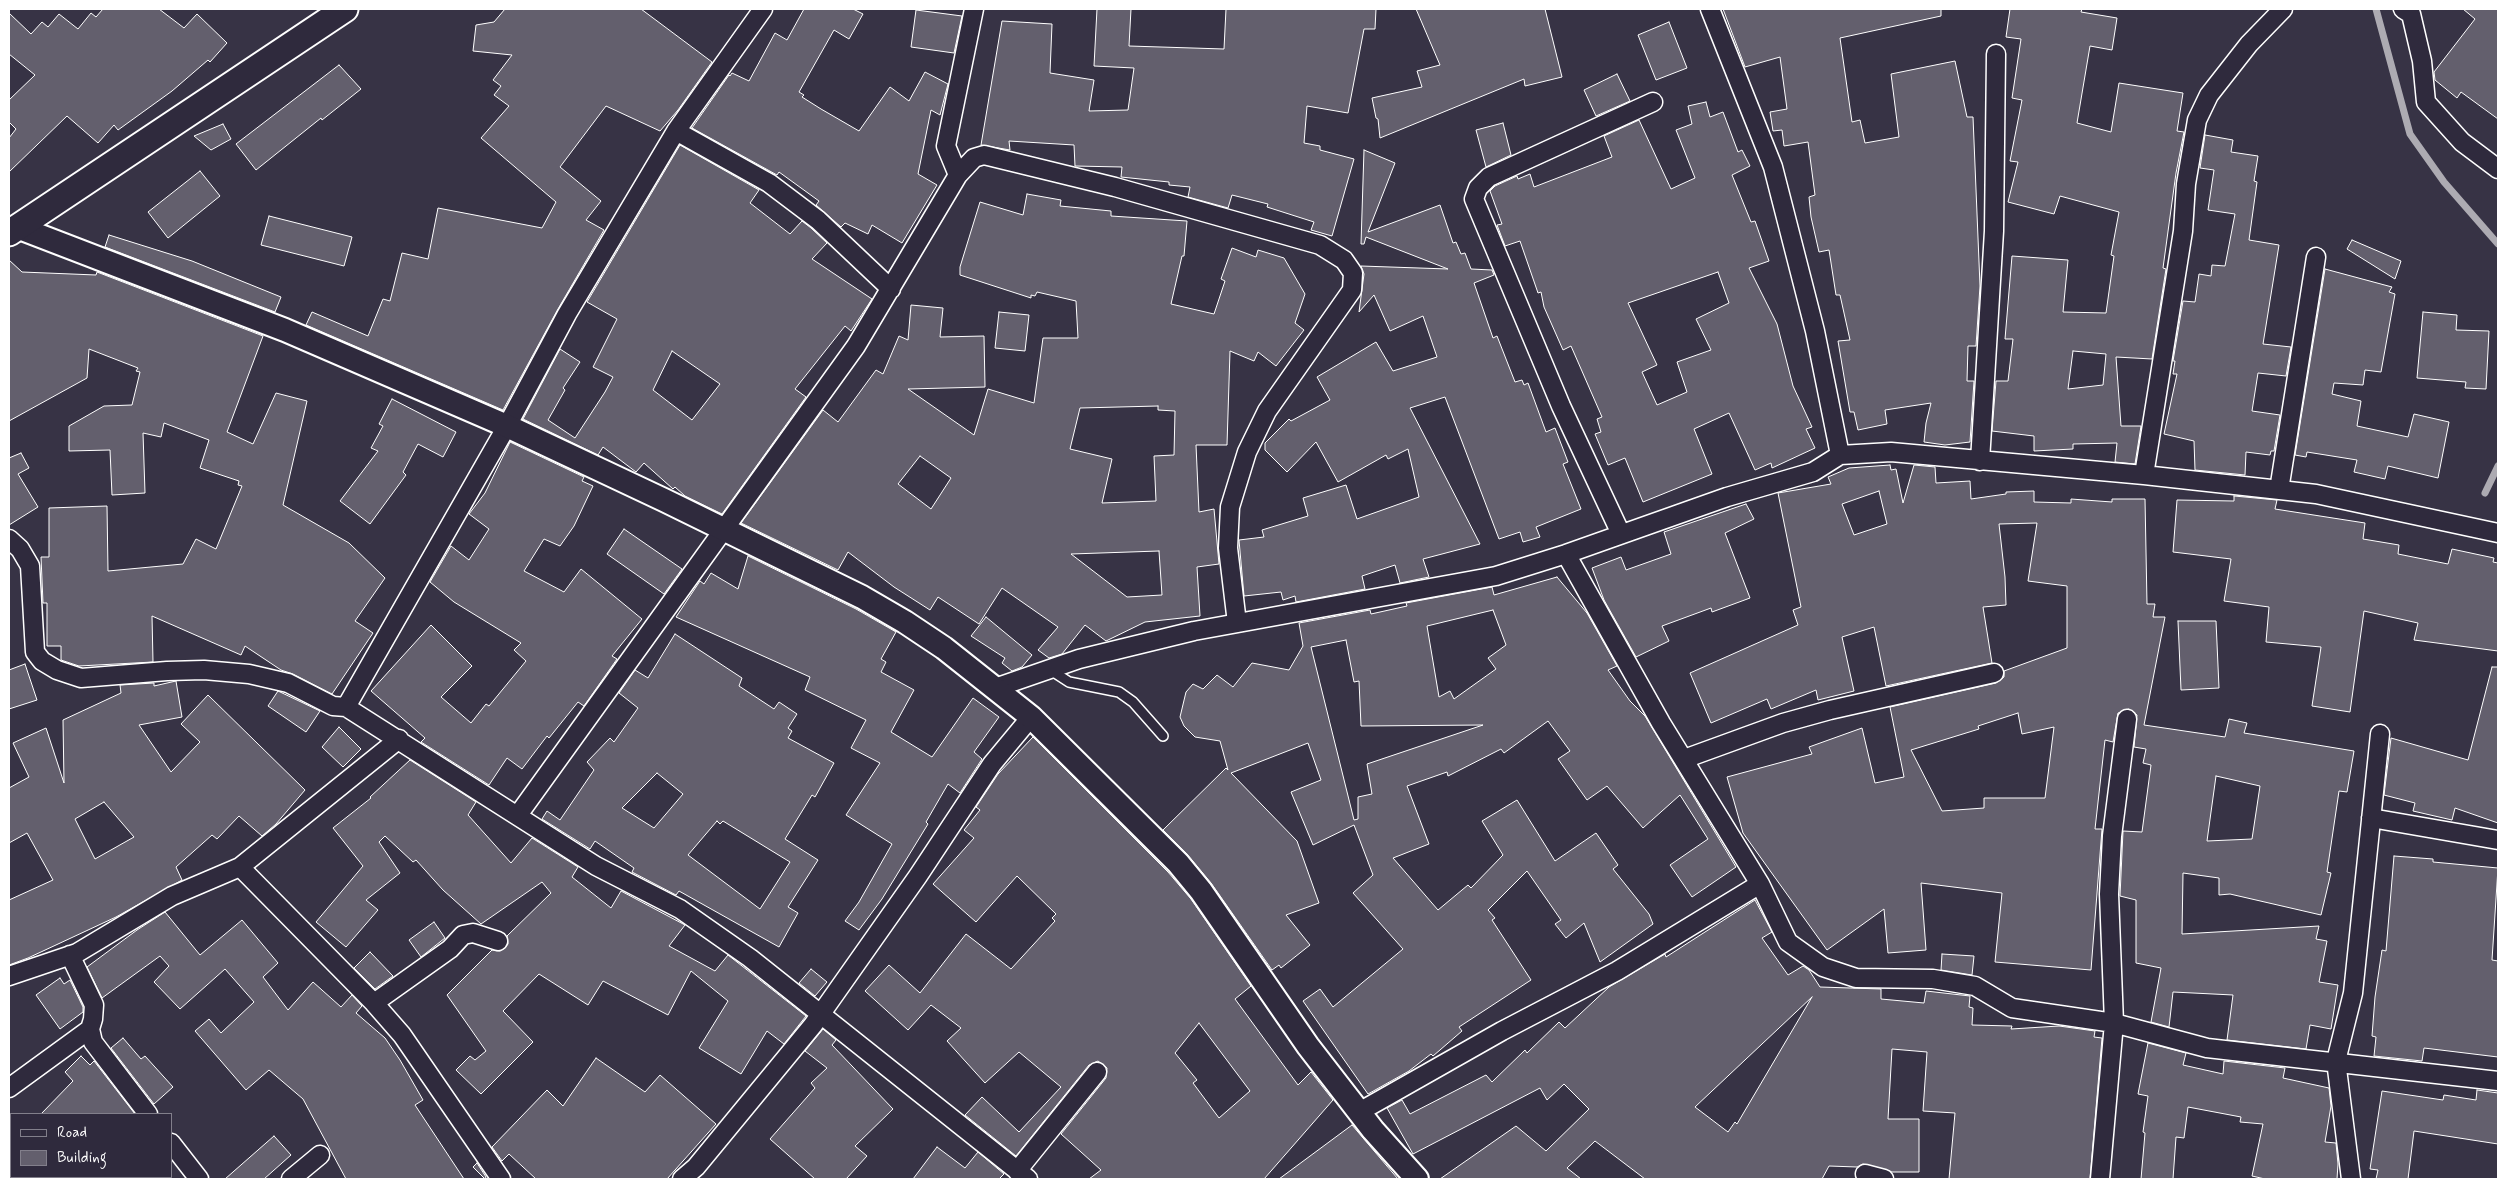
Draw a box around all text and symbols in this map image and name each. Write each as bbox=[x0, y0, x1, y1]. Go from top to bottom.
legend bbox=[10, 1113, 172, 1178]
text: Road bbox=[57, 1123, 87, 1143]
text: Building bbox=[57, 1148, 107, 1168]

